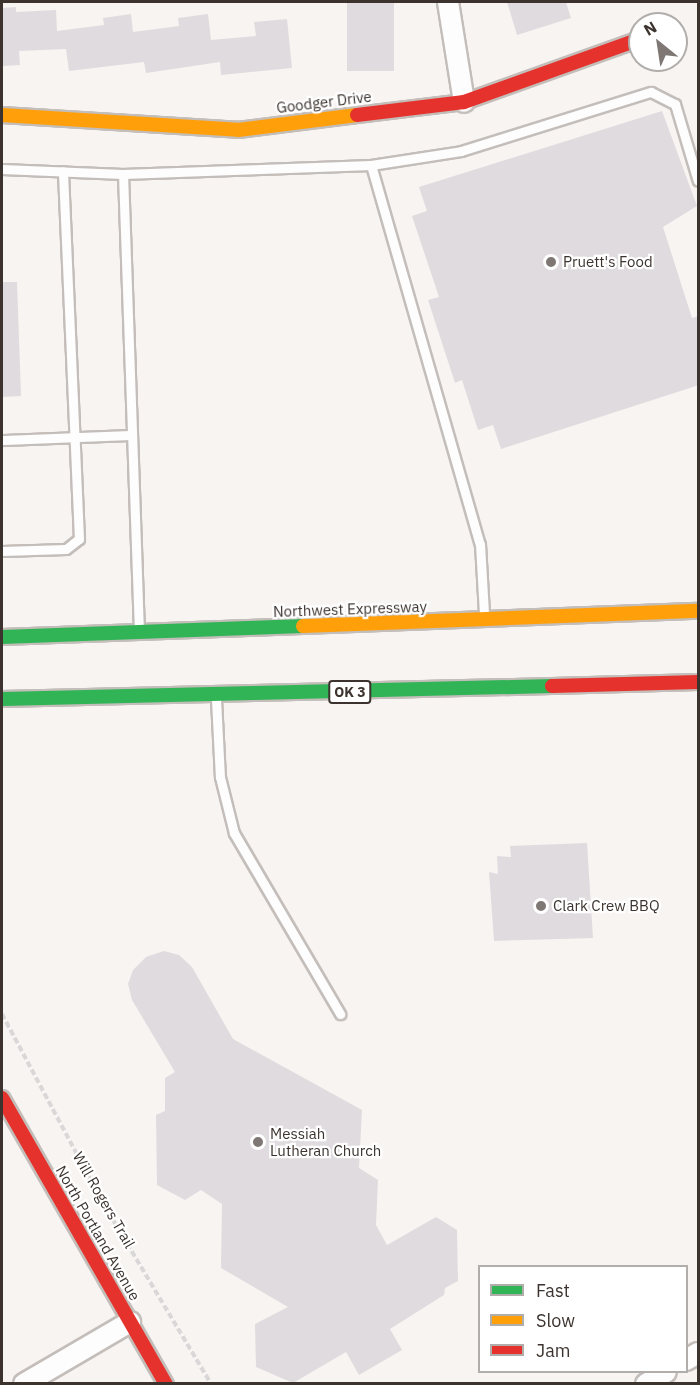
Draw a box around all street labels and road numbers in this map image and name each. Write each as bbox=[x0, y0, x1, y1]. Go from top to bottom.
street label: Goodger Drive bbox=[275, 87, 373, 117]
street label: Northwest Expressway bbox=[273, 597, 427, 621]
road number: OK 3 bbox=[328, 681, 372, 703]
street label: Will Rogers Trail bbox=[69, 1149, 139, 1251]
street label: North Portland Avenue bbox=[52, 1162, 144, 1304]

